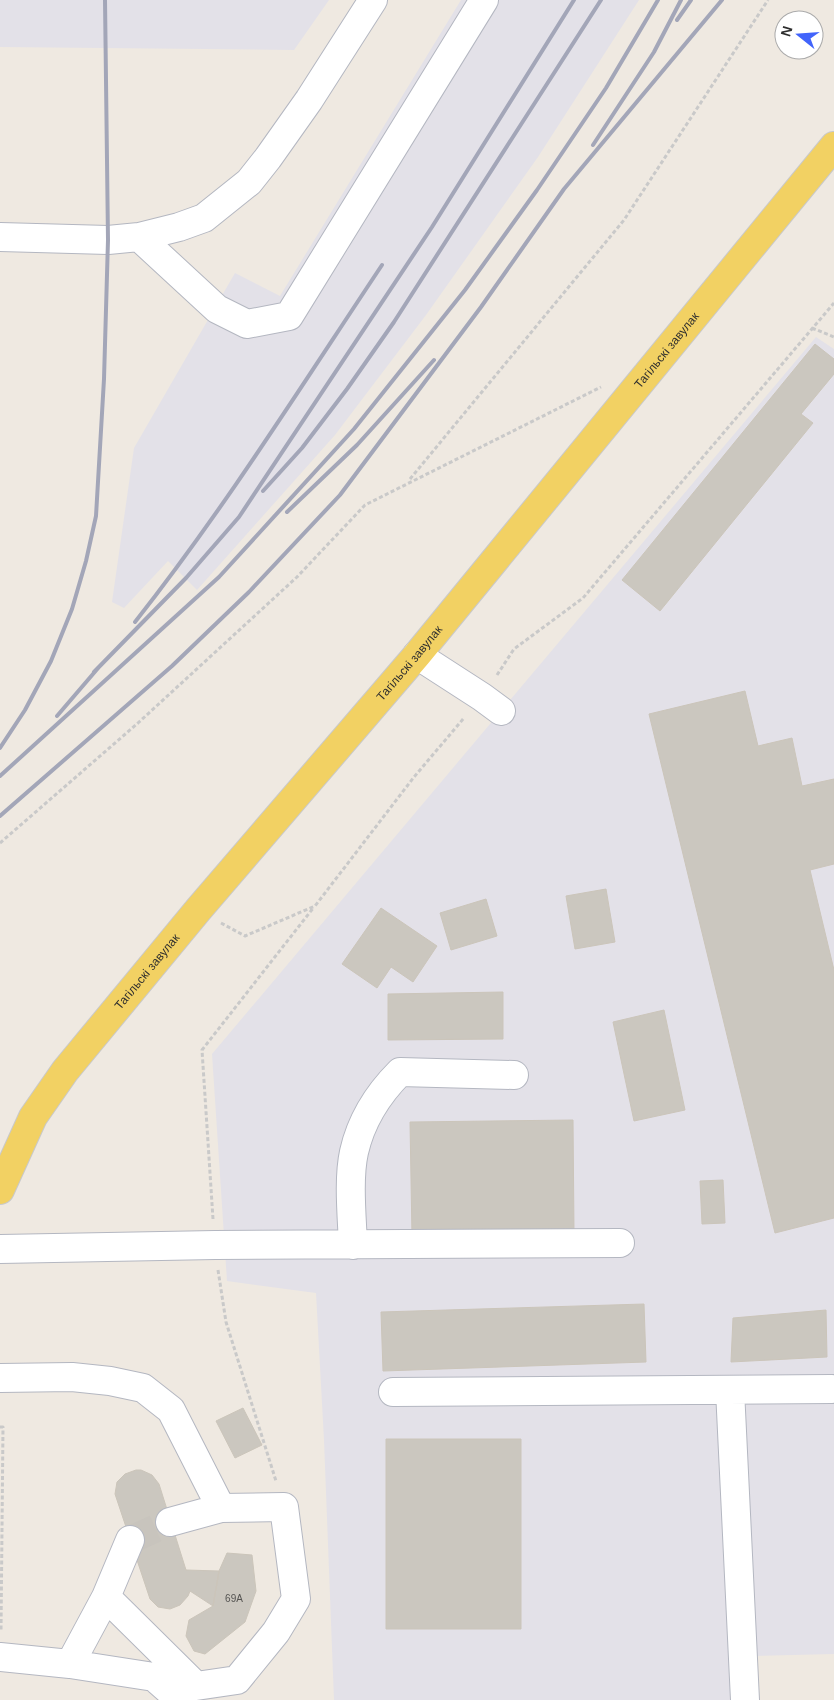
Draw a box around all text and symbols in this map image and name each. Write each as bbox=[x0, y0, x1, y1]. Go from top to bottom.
north arrow bbox=[774, 10, 824, 60]
text: N bbox=[777, 24, 796, 38]
street label: Тагільскі завулак bbox=[631, 309, 702, 391]
street label: Тагільскі завулак bbox=[374, 622, 446, 704]
street label: Тагільскі завулак bbox=[112, 930, 183, 1012]
house number: 69А bbox=[225, 1593, 243, 1604]

